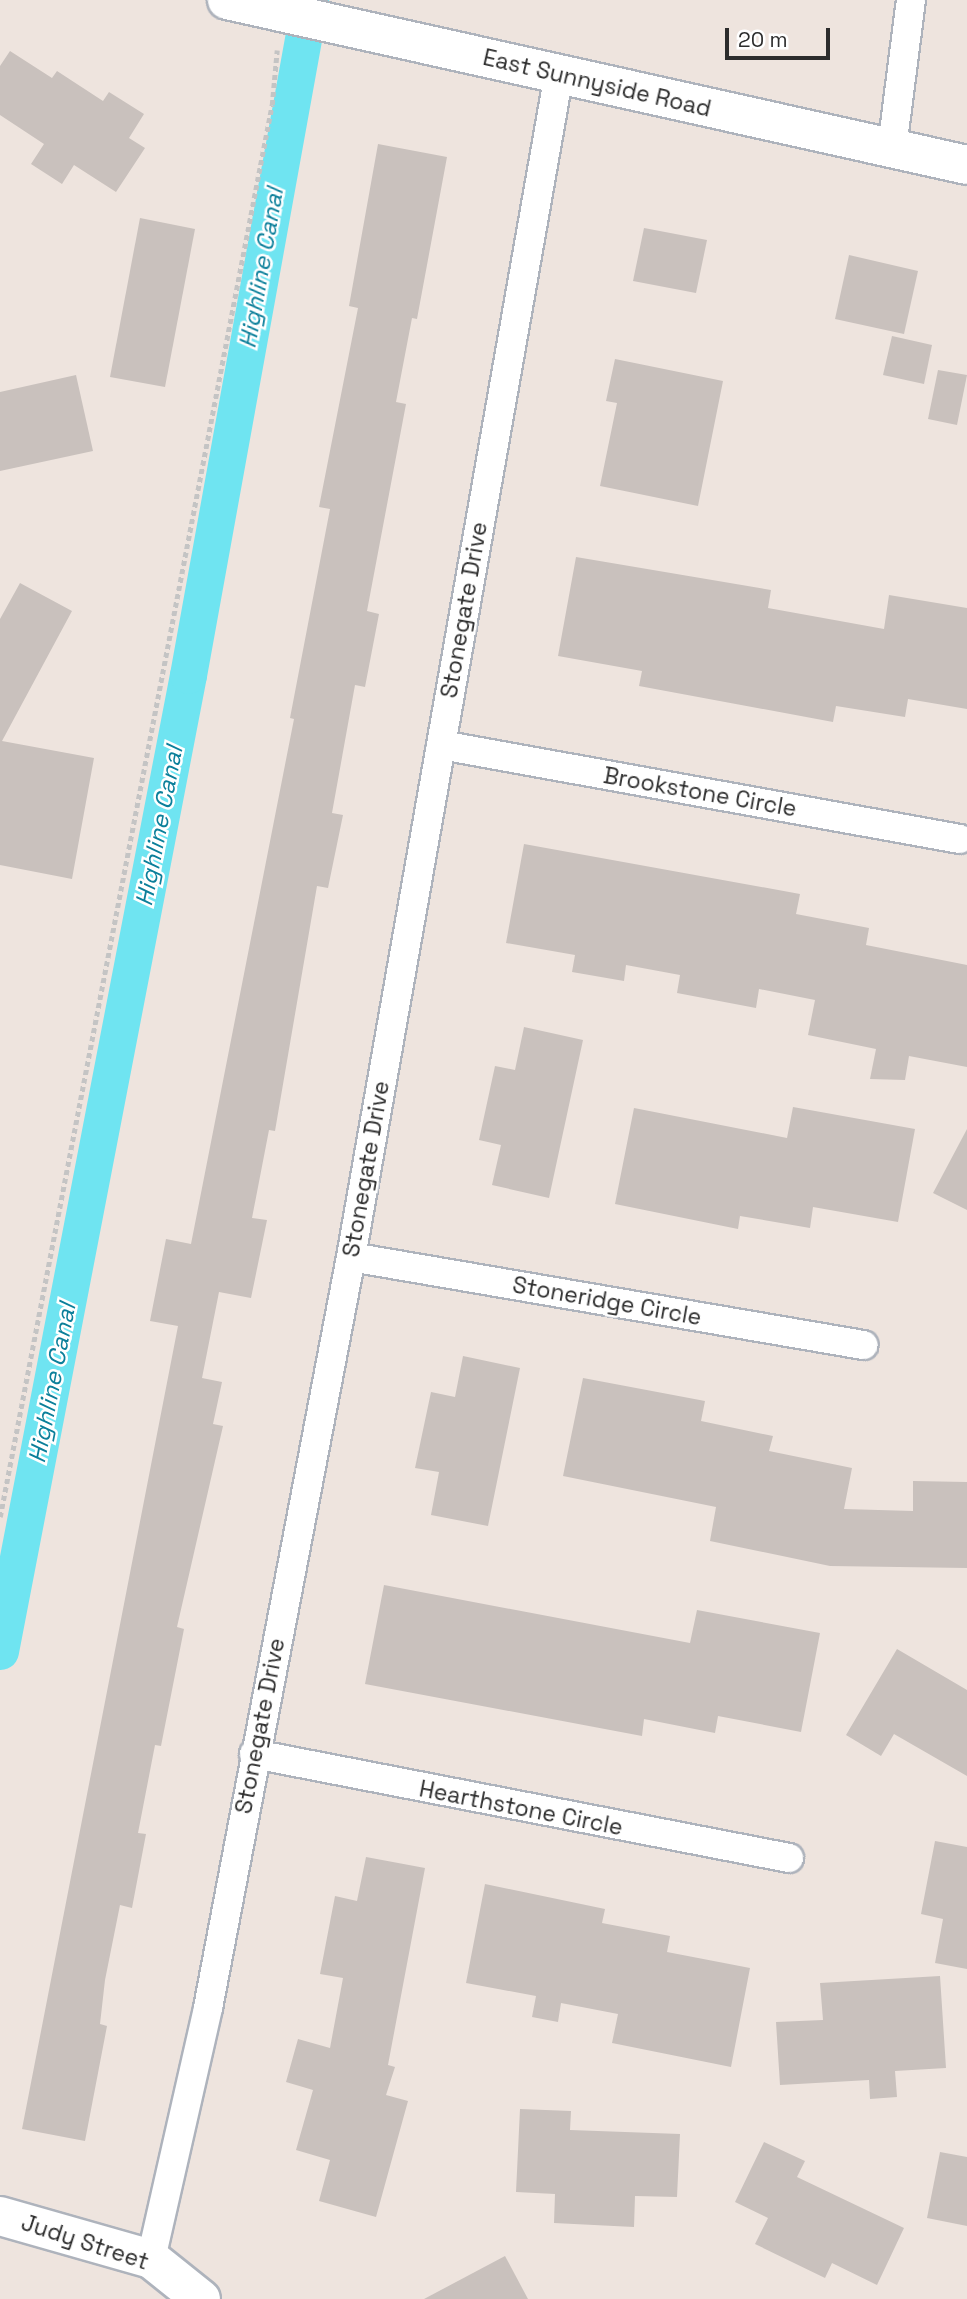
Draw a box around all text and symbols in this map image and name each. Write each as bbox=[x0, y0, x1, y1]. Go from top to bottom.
scale bar bbox=[729, 14, 834, 58]
text: 20 m bbox=[738, 26, 788, 53]
street label: East Sunnyside Road bbox=[480, 43, 714, 123]
water label: Highline Canal bbox=[233, 186, 289, 350]
street label: Stonegate Drive bbox=[435, 520, 493, 700]
water label: Highline Canal bbox=[129, 744, 189, 908]
street label: Brookstone Circle bbox=[601, 761, 799, 823]
street label: Stonegate Drive bbox=[337, 1079, 395, 1259]
street label: Stoneridge Circle bbox=[510, 1271, 704, 1331]
water label: Highline Canal bbox=[22, 1301, 82, 1465]
street label: Stonegate Drive bbox=[229, 1636, 291, 1816]
street label: Hearthstone Circle bbox=[417, 1775, 625, 1841]
street label: Judy Street bbox=[18, 2208, 152, 2276]

